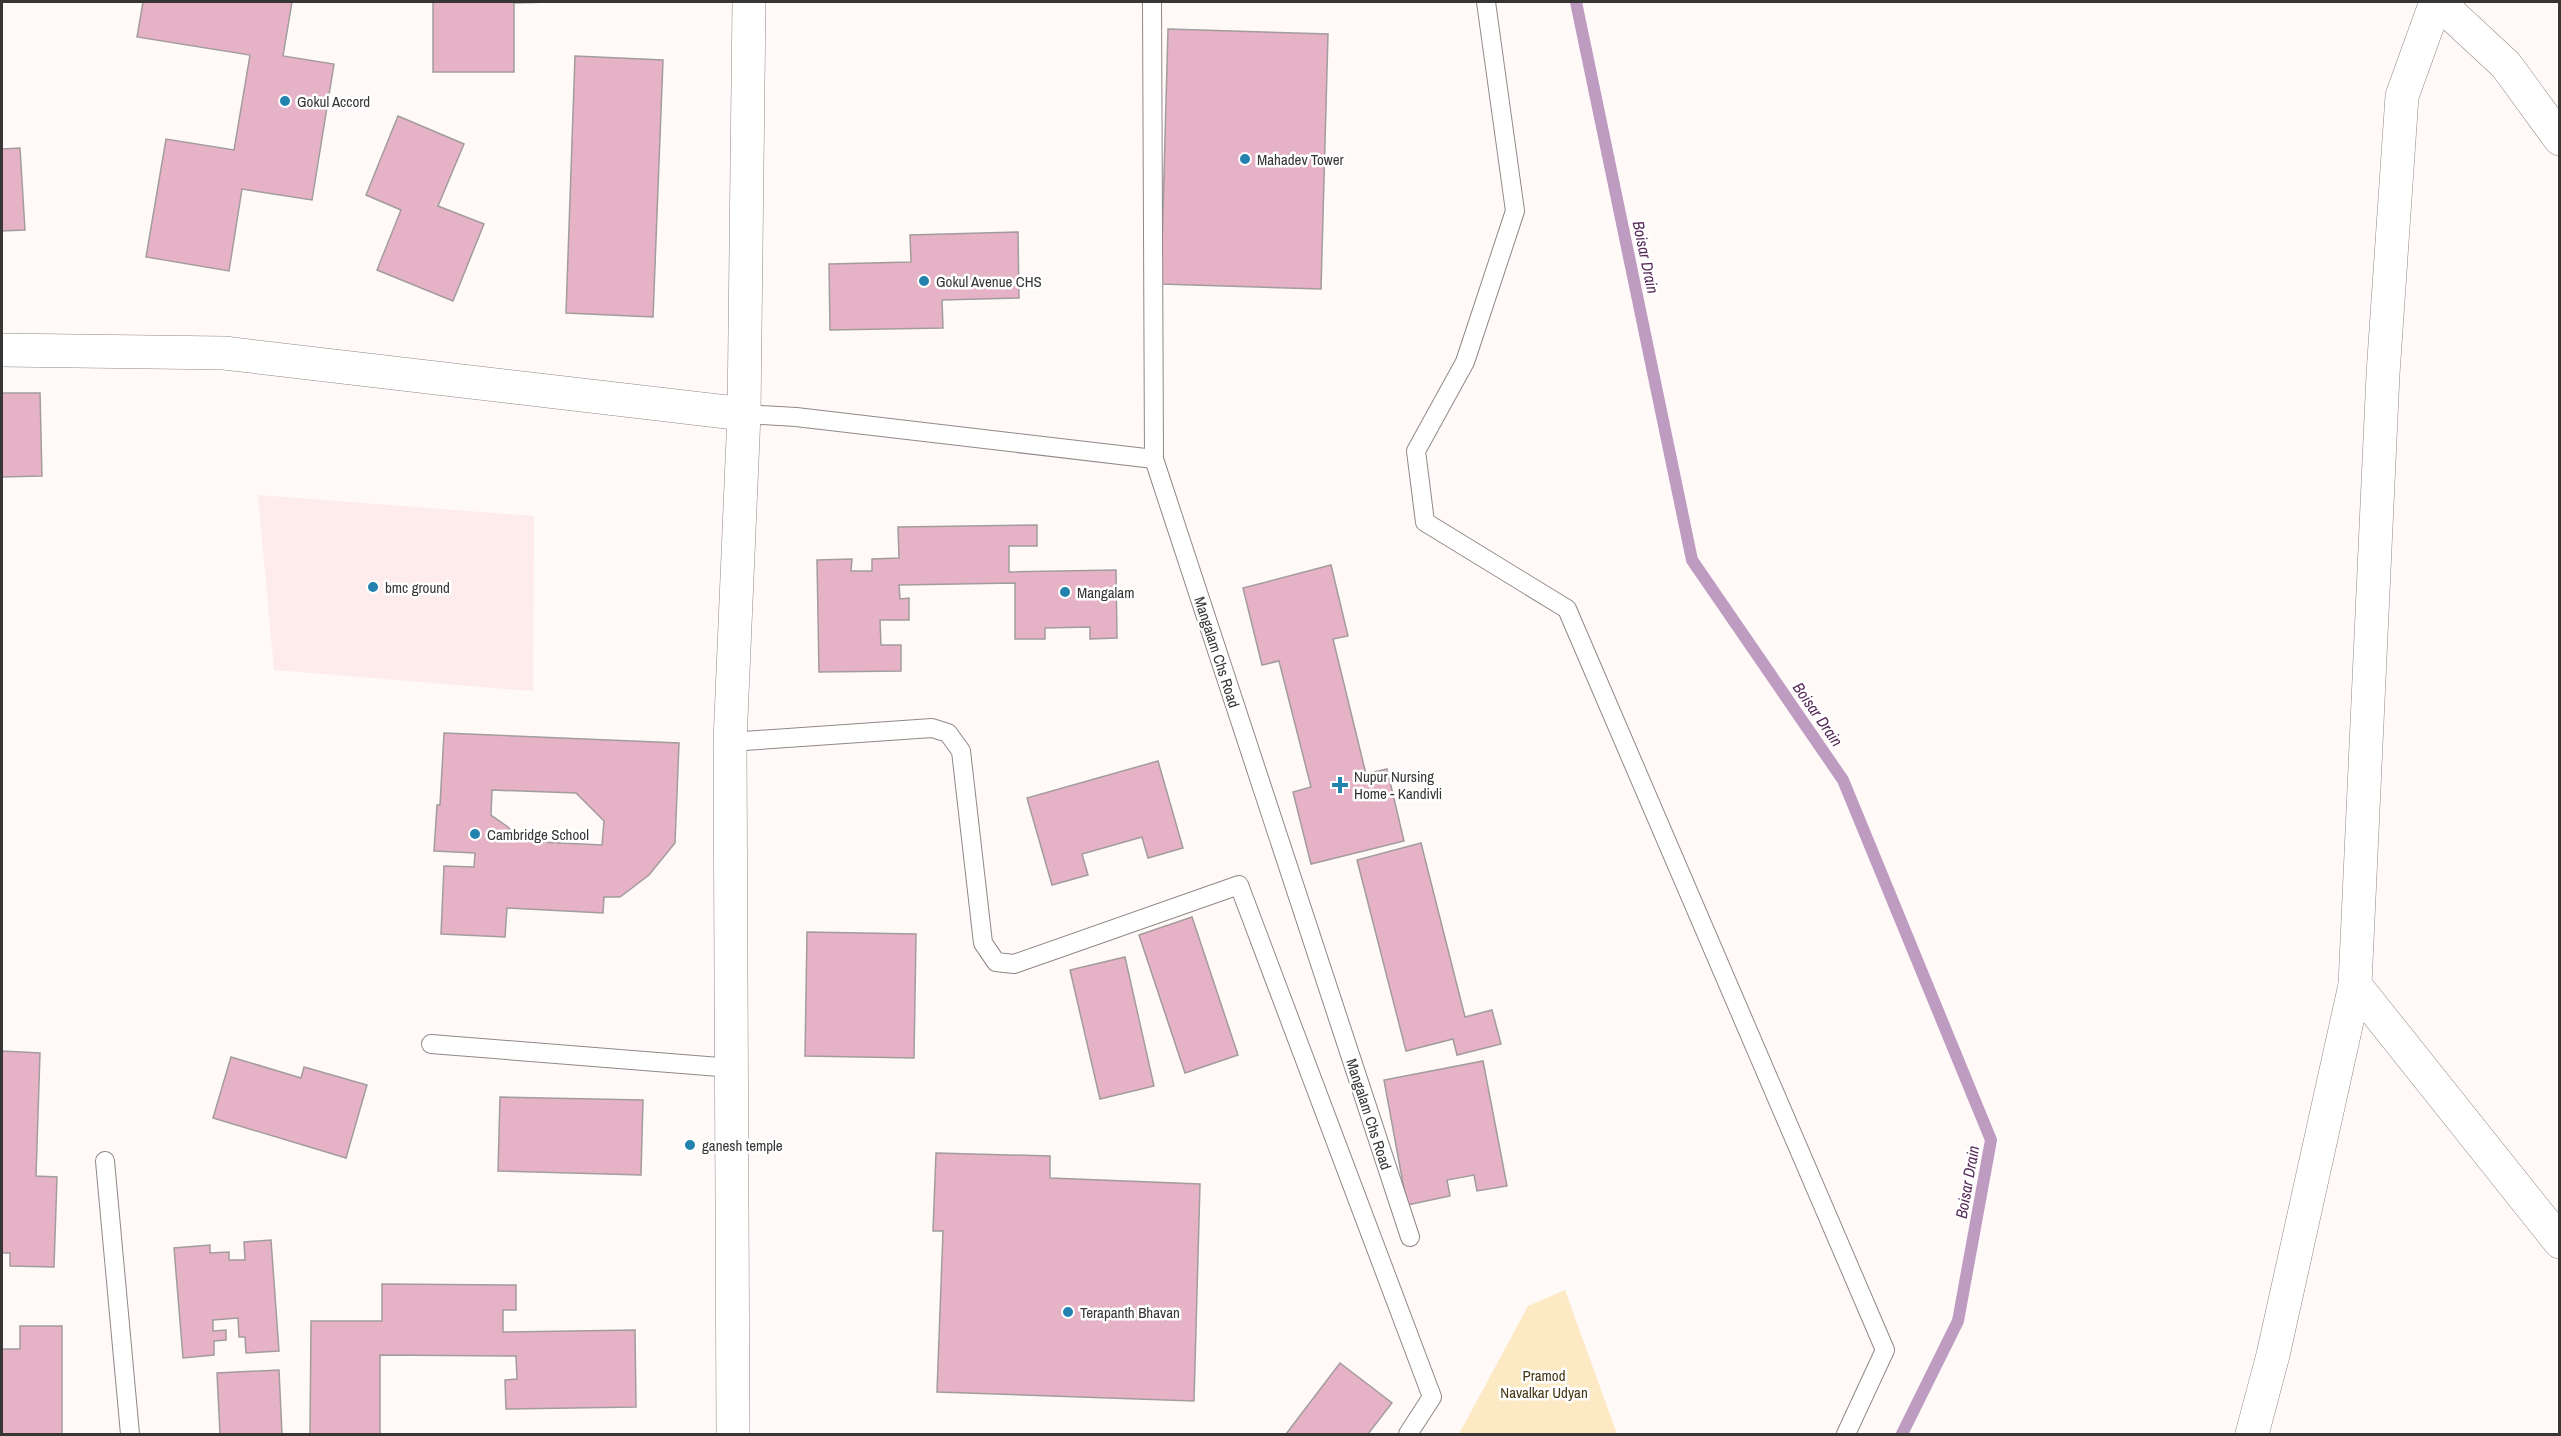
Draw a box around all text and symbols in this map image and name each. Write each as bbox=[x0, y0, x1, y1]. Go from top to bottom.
place label: Gokul Accord bbox=[297, 91, 370, 112]
marker: Gokul Accord bbox=[278, 94, 292, 108]
place label: Mahadev Tower bbox=[1257, 149, 1344, 170]
marker: Mahadev Tower bbox=[1238, 152, 1252, 166]
water label: Boisar Drain bbox=[1628, 219, 1664, 295]
place label: Gokul Avenue CHS bbox=[936, 271, 1042, 292]
marker: Gokul Avenue CHS bbox=[917, 274, 931, 288]
place label: bmc ground bbox=[385, 577, 450, 598]
marker: bmc ground bbox=[366, 580, 380, 594]
place label: Mangalam bbox=[1077, 582, 1134, 603]
marker: Mangalam bbox=[1058, 585, 1072, 599]
street label: Mangalam Chs Road bbox=[1189, 594, 1245, 710]
water label: Boisar Drain bbox=[1788, 678, 1848, 750]
place label: Nupur Nursing Home - Kandivli bbox=[1354, 766, 1442, 804]
marker: Nupur Nursing Home - Kandivli bbox=[1331, 776, 1349, 794]
place label: Cambridge School bbox=[487, 824, 589, 845]
marker: Cambridge School bbox=[468, 827, 482, 841]
street label: Mangalam Chs Road bbox=[1341, 1056, 1397, 1172]
place label: ganesh temple bbox=[702, 1135, 783, 1156]
marker: ganesh temple bbox=[683, 1138, 697, 1152]
water label: Boisar Drain bbox=[1950, 1144, 1984, 1220]
place label: Terapanth Bhavan bbox=[1080, 1302, 1180, 1323]
marker: Terapanth Bhavan bbox=[1061, 1305, 1075, 1319]
park label: Pramod Navalkar Udyan bbox=[1500, 1365, 1588, 1403]

